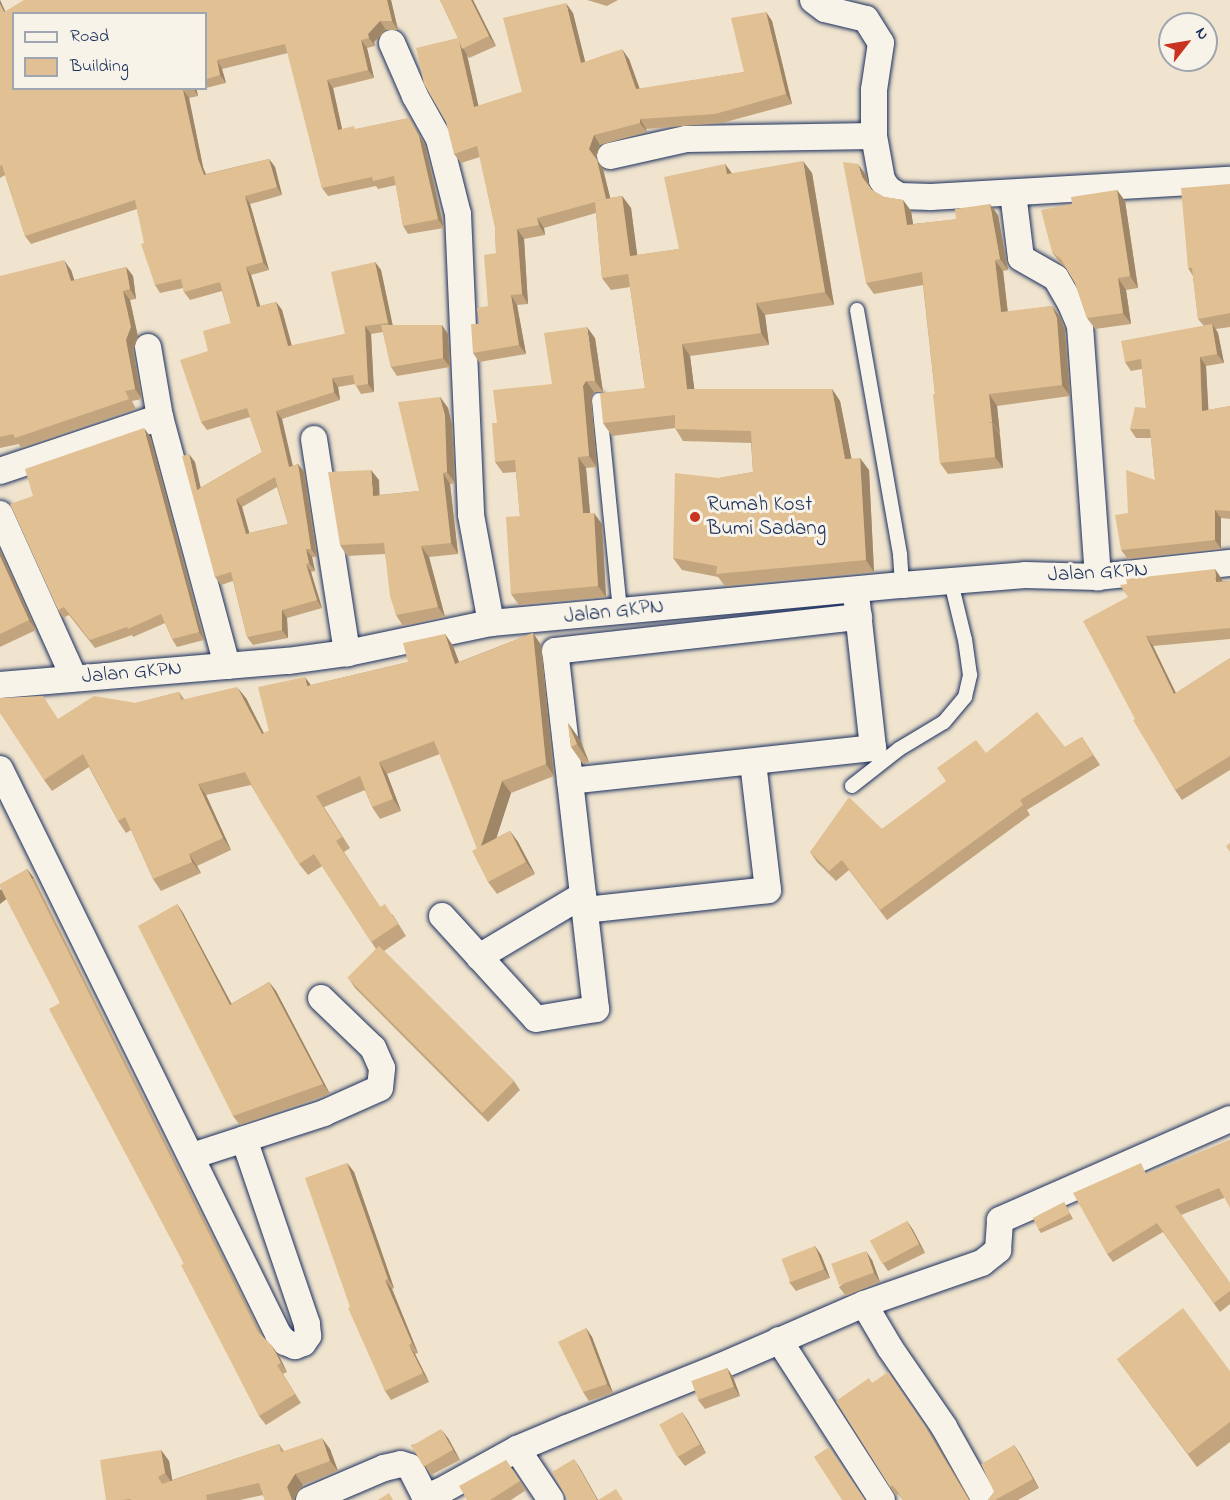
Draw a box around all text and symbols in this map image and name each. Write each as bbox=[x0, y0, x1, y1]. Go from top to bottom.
legend bbox=[12, 12, 207, 90]
north arrow bbox=[1158, 12, 1218, 72]
text: N bbox=[1189, 23, 1215, 45]
text: Road bbox=[70, 24, 109, 50]
text: Building bbox=[70, 54, 129, 80]
place label: Rumah Kost Bumi Sadang bbox=[707, 492, 826, 542]
marker: Rumah Kost Bumi Sadang bbox=[688, 510, 702, 524]
street label: Jalan GKPN bbox=[1047, 558, 1149, 588]
street label: Jalan GKPN bbox=[563, 594, 665, 630]
street label: Jalan GKPN bbox=[81, 656, 183, 690]

